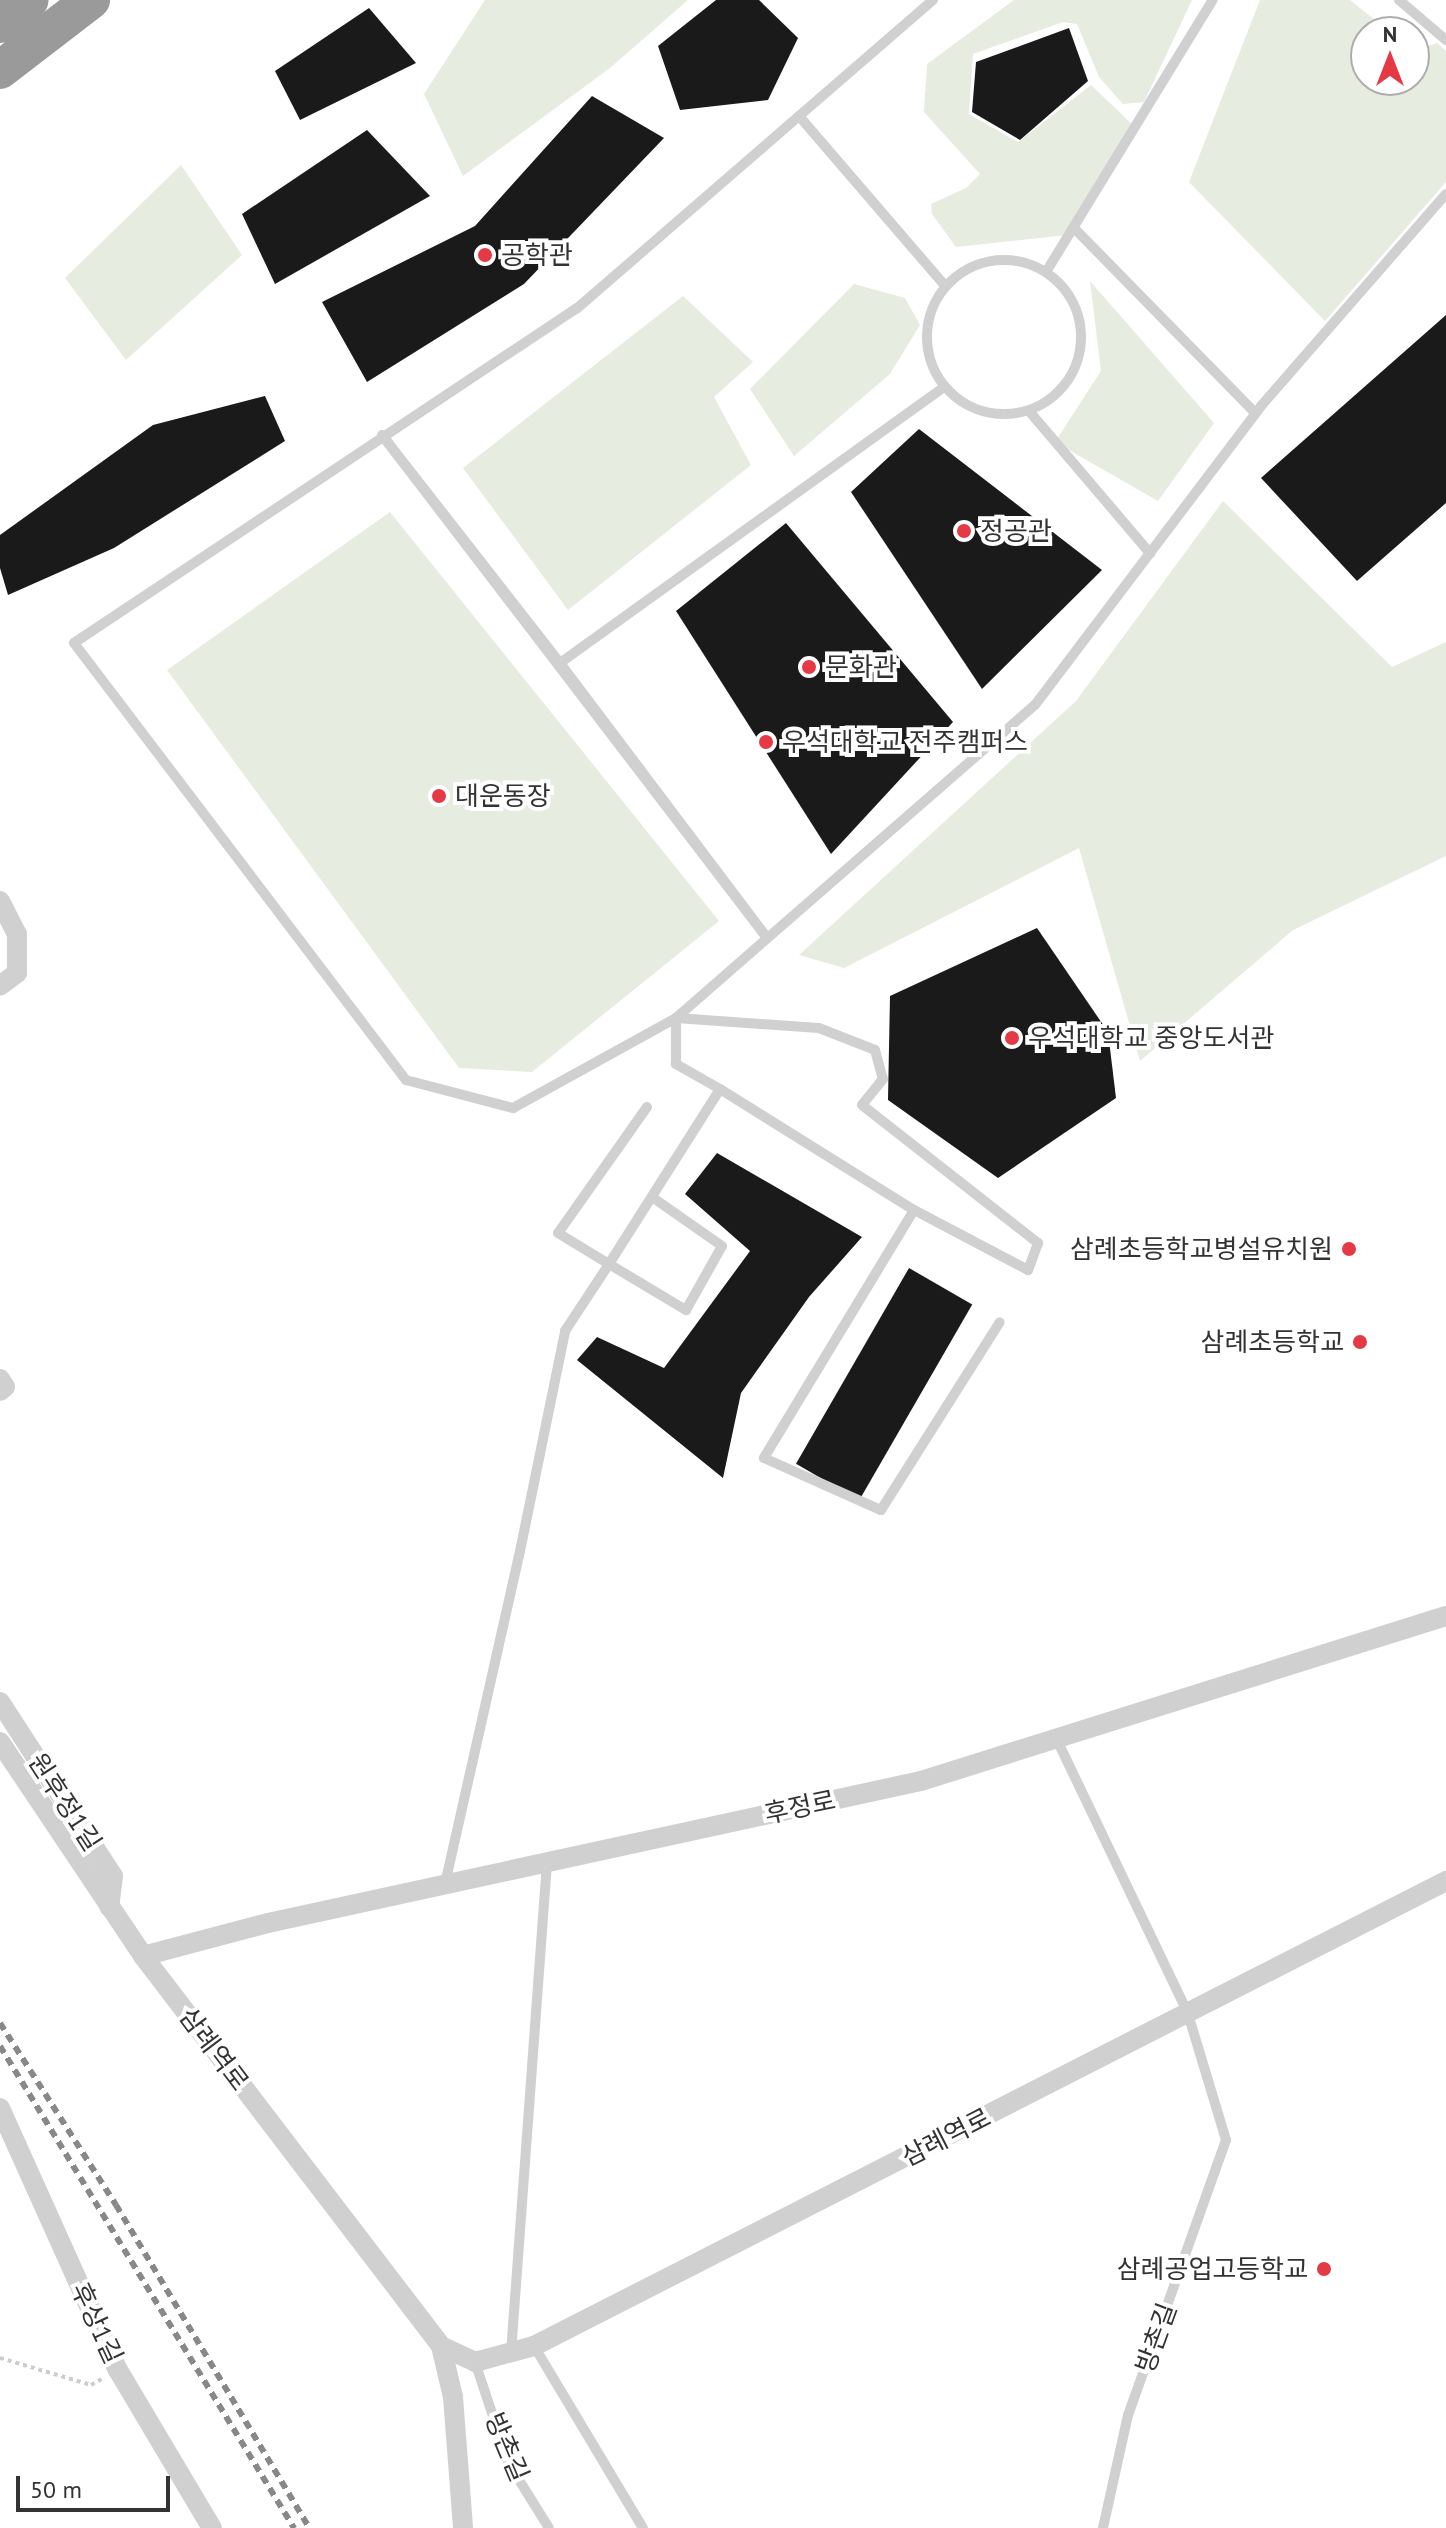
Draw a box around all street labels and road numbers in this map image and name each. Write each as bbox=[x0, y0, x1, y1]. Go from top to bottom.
street label: 원후정1길 bbox=[22, 1747, 108, 1857]
street label: 후정로 bbox=[762, 1784, 838, 1830]
street label: 삼례역로 bbox=[173, 2001, 255, 2097]
street label: 삼례역로 bbox=[896, 2101, 996, 2173]
street label: 후상1길 bbox=[65, 2277, 129, 2369]
street label: 방촌길 bbox=[1129, 2299, 1183, 2377]
street label: 방촌길 bbox=[479, 2408, 535, 2486]

